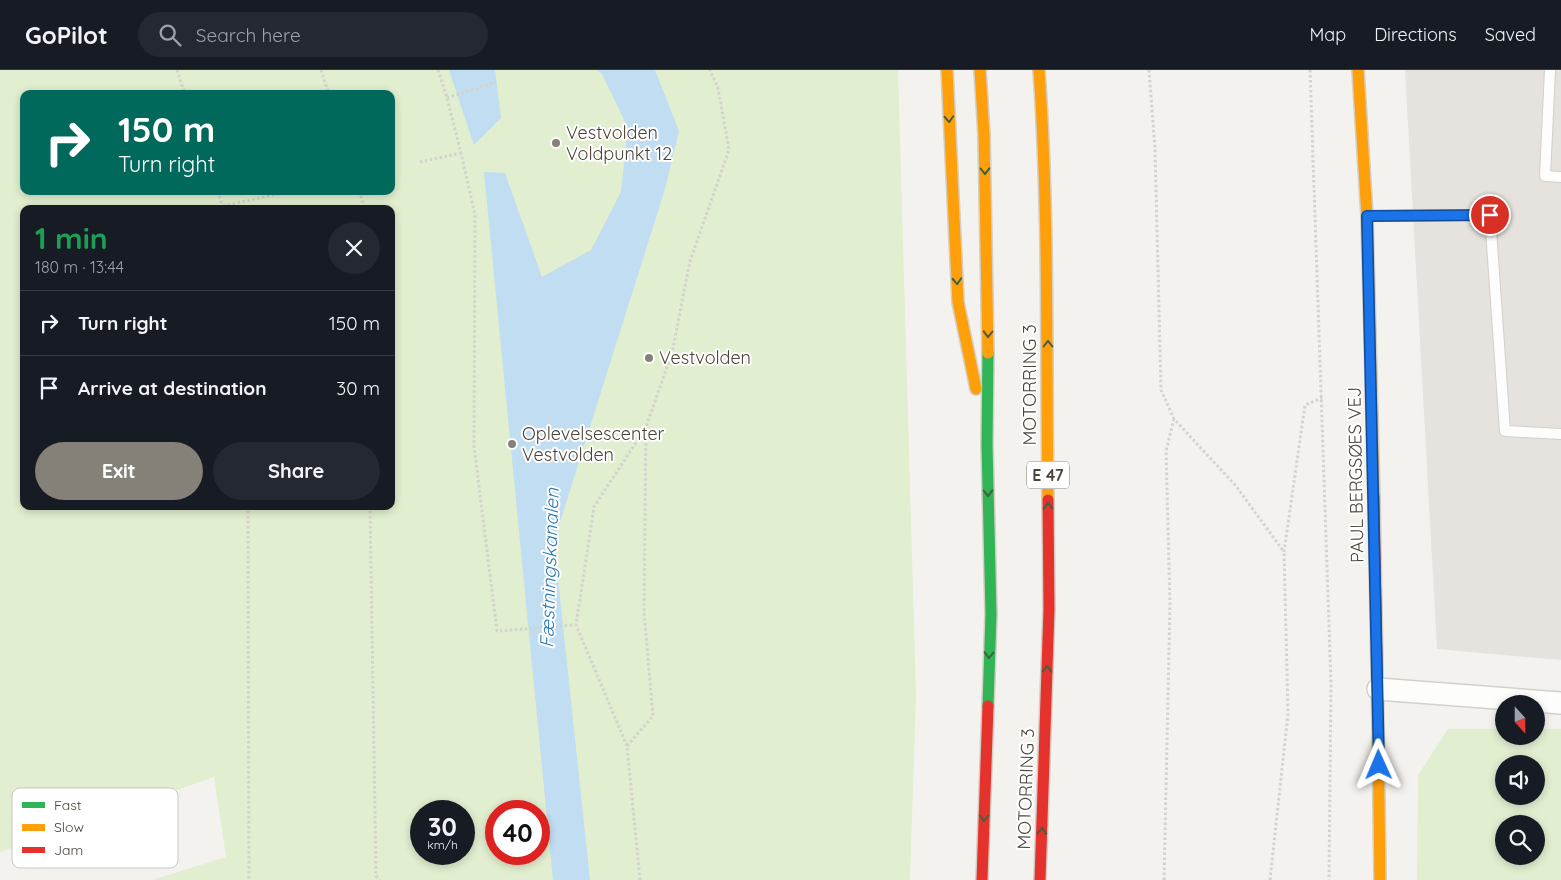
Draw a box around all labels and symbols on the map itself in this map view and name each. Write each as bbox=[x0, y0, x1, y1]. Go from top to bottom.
one-way arrow bbox=[944, 115, 955, 123]
place label: Vestvolden Voldpunkt 12 bbox=[566, 121, 672, 165]
marker: Vestvolden Voldpunkt 12 bbox=[550, 137, 562, 149]
one-way arrow bbox=[980, 168, 990, 175]
pin bbox=[1469, 194, 1511, 236]
one-way arrow bbox=[952, 277, 963, 285]
street label: MOTORRING 3 bbox=[1018, 324, 1041, 446]
one-way arrow bbox=[982, 330, 993, 338]
one-way arrow bbox=[1043, 340, 1053, 348]
place label: Vestvolden bbox=[659, 346, 751, 369]
marker: Vestvolden bbox=[643, 352, 655, 364]
street label: PAUL BERGSØES VEJ bbox=[1342, 387, 1369, 563]
place label: Oplevelsescenter Vestvolden bbox=[522, 422, 665, 466]
marker: Oplevelsescenter Vestvolden bbox=[506, 438, 518, 450]
road number: E 47 bbox=[1027, 462, 1069, 488]
water label: Fæstningskanalen bbox=[534, 487, 564, 648]
one-way arrow bbox=[983, 489, 993, 497]
one-way arrow bbox=[1043, 502, 1053, 510]
one-way arrow bbox=[984, 651, 995, 659]
one-way arrow bbox=[1042, 665, 1053, 673]
north arrow bbox=[1495, 695, 1545, 745]
street label: MOTORRING 3 bbox=[1012, 728, 1039, 850]
position arrow bbox=[1352, 738, 1404, 790]
legend bbox=[12, 788, 178, 868]
text: Fast bbox=[54, 796, 82, 814]
speed limit sign: 40 bbox=[485, 800, 550, 865]
one-way arrow bbox=[979, 814, 989, 822]
text: Slow bbox=[54, 818, 84, 836]
one-way arrow bbox=[1037, 827, 1047, 835]
text: Jam bbox=[54, 841, 83, 859]

